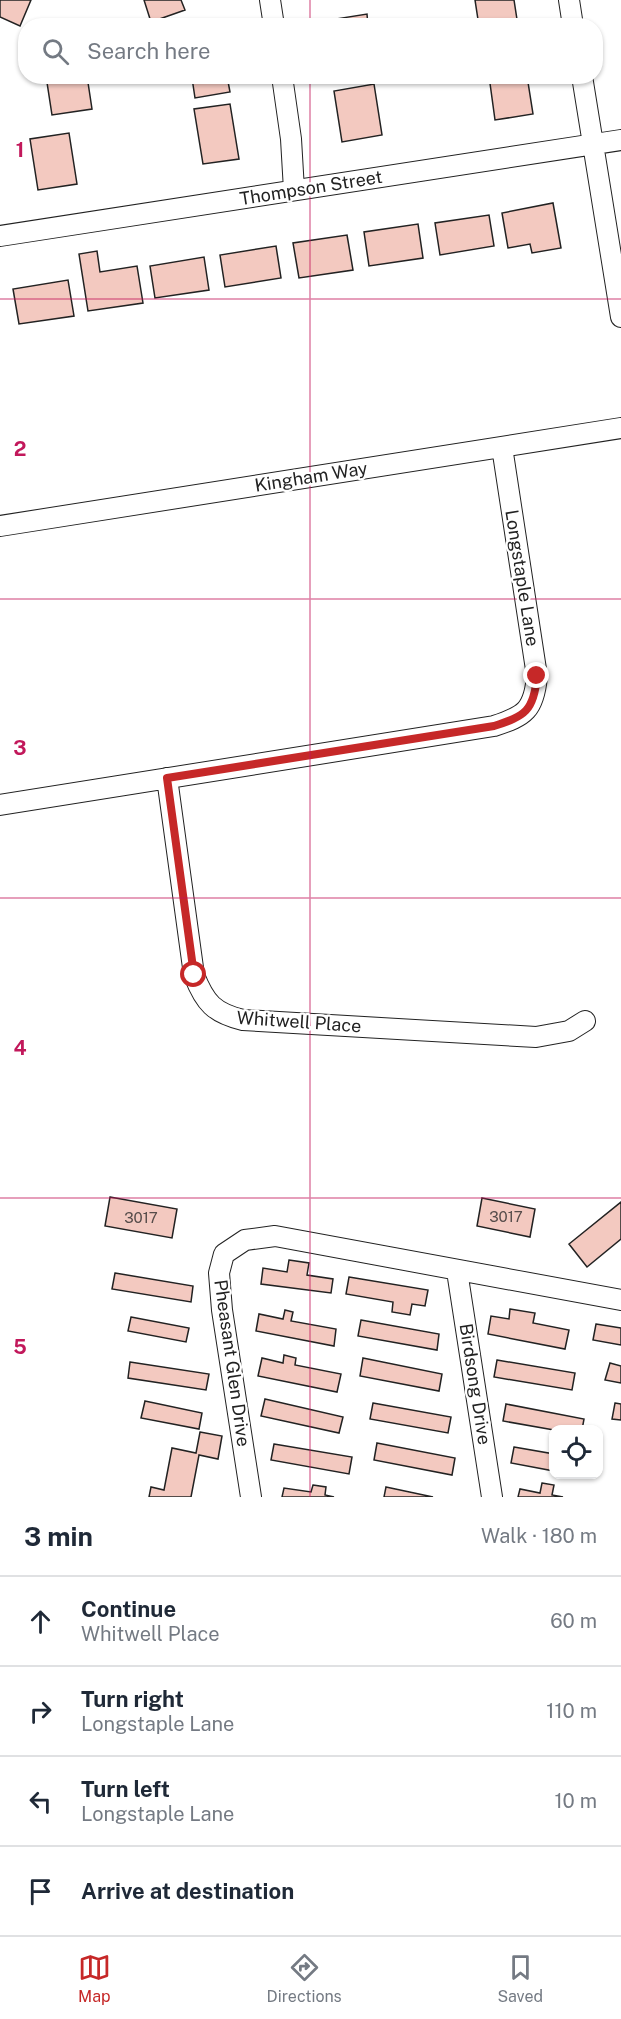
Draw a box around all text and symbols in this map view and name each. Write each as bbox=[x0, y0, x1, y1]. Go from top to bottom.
search box bbox=[18, 18, 603, 84]
icon: search bbox=[39, 35, 72, 68]
text: Search here bbox=[87, 38, 211, 64]
text: 1 bbox=[16, 138, 24, 162]
street label: Thompson Street bbox=[238, 166, 384, 209]
text: 2 bbox=[14, 437, 26, 461]
street label: Kingham Way bbox=[253, 457, 369, 496]
street label: Longstaple Lane bbox=[501, 508, 544, 648]
route end bbox=[523, 662, 549, 688]
text: 3 bbox=[13, 736, 27, 760]
route start bbox=[180, 961, 206, 987]
street label: Whitwell Place bbox=[236, 1007, 362, 1036]
text: 4 bbox=[13, 1036, 27, 1060]
house number: 3017 bbox=[489, 1208, 523, 1225]
house number: 3017 bbox=[124, 1209, 158, 1226]
street label: Pheasant Glen Drive bbox=[210, 1278, 255, 1448]
street label: Birdsong Drive bbox=[456, 1322, 495, 1446]
text: 5 bbox=[13, 1335, 27, 1359]
map controls bbox=[549, 1425, 603, 1479]
button: locate bbox=[549, 1425, 603, 1479]
text: 3 min bbox=[24, 1521, 93, 1552]
text: Walk · 180 m bbox=[481, 1524, 597, 1548]
text: Continue bbox=[81, 1596, 176, 1622]
icon: ahead bbox=[24, 1605, 57, 1638]
text: 60 m bbox=[550, 1609, 597, 1633]
text: Whitwell Place bbox=[81, 1622, 220, 1646]
text: Turn right bbox=[81, 1686, 184, 1712]
icon: right bbox=[24, 1695, 57, 1728]
text: 110 m bbox=[546, 1699, 597, 1723]
text: Longstaple Lane bbox=[81, 1712, 234, 1736]
text: Turn left bbox=[81, 1776, 170, 1802]
icon: left bbox=[24, 1785, 57, 1818]
text: 10 m bbox=[554, 1789, 597, 1813]
text: Longstaple Lane bbox=[81, 1802, 234, 1826]
icon: arrive bbox=[24, 1875, 57, 1908]
text: Arrive at destination bbox=[81, 1878, 294, 1904]
tab: Map bbox=[78, 1951, 111, 2006]
tab: Directions bbox=[267, 1951, 342, 2006]
tab: Saved bbox=[497, 1951, 543, 2006]

